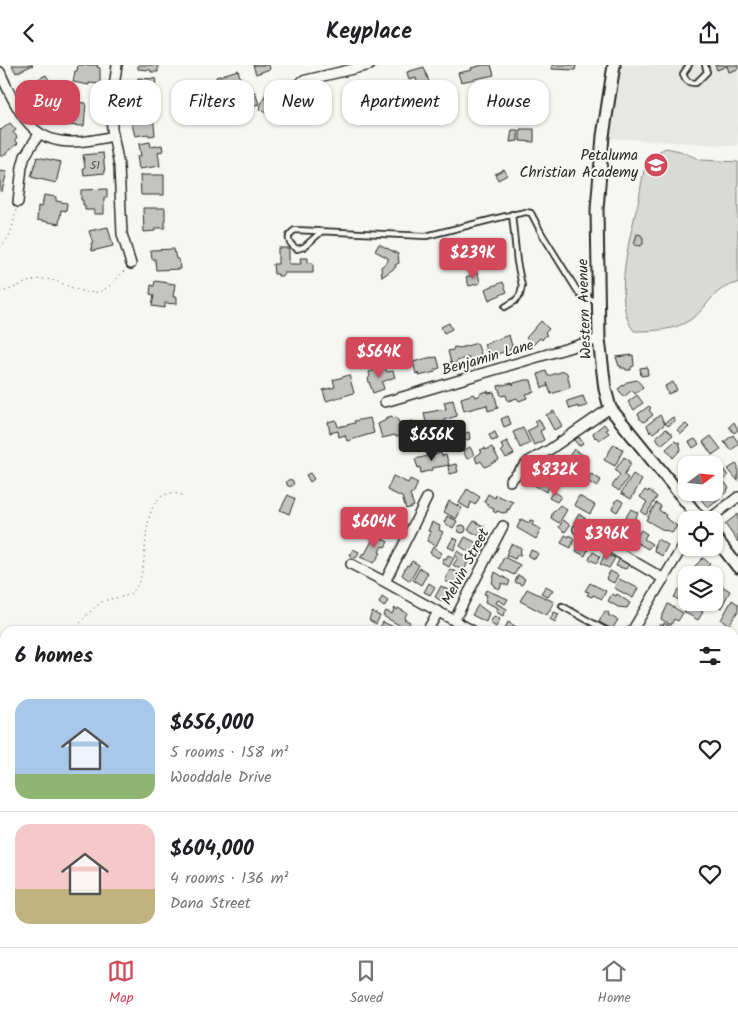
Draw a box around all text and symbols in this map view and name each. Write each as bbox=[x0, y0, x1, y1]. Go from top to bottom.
text: Keyplace bbox=[326, 15, 412, 50]
icon: back bbox=[15, 19, 43, 47]
icon: share bbox=[695, 19, 723, 47]
chip: Buy bbox=[15, 80, 80, 125]
chip: Rent bbox=[90, 80, 161, 125]
chip: Filters bbox=[171, 80, 254, 125]
chip: New bbox=[264, 80, 332, 125]
chip: Apartment bbox=[342, 80, 458, 125]
chip: House bbox=[468, 80, 549, 125]
place label: Petaluma Christian Academy bbox=[520, 144, 639, 185]
school or university icon: Petaluma Christian Academy bbox=[643, 152, 669, 178]
house number: 51 bbox=[90, 156, 100, 175]
pin: $239K bbox=[438, 237, 508, 280]
text: $239K bbox=[450, 241, 496, 266]
street label: Western Avenue bbox=[571, 258, 599, 360]
street label: Benjamin Lane bbox=[439, 333, 537, 383]
pin: $564K bbox=[344, 337, 414, 379]
text: $564K bbox=[357, 340, 401, 365]
pin: $656K bbox=[397, 419, 467, 462]
text: $656K bbox=[410, 423, 454, 448]
pin: $832K bbox=[520, 455, 590, 497]
north arrow bbox=[678, 456, 722, 501]
map controls bbox=[678, 456, 723, 611]
text: $832K bbox=[532, 458, 578, 483]
pin: $604K bbox=[339, 507, 409, 549]
text: $604K bbox=[352, 510, 396, 535]
button: locate bbox=[678, 511, 723, 556]
pin: $396K bbox=[572, 519, 642, 561]
text: $396K bbox=[585, 522, 629, 547]
street label: Melvin Street bbox=[436, 524, 496, 610]
button: layers bbox=[678, 566, 723, 611]
text: 6 homes bbox=[15, 640, 93, 673]
icon: filters bbox=[696, 642, 724, 670]
text: $656,000 bbox=[170, 707, 254, 740]
icon: home bbox=[55, 719, 115, 779]
icon: heart bbox=[696, 735, 724, 763]
text: 5 rooms · 158 m² bbox=[170, 740, 288, 765]
text: Wooddale Drive bbox=[170, 765, 271, 790]
text: $604,000 bbox=[170, 833, 254, 866]
icon: home bbox=[55, 844, 115, 904]
icon: heart bbox=[696, 860, 724, 888]
text: 4 rooms · 136 m² bbox=[170, 866, 288, 891]
text: Dana Street bbox=[170, 891, 251, 916]
tab: Map bbox=[107, 957, 135, 1009]
tab: Saved bbox=[350, 957, 383, 1009]
tab: Home bbox=[598, 957, 631, 1009]

